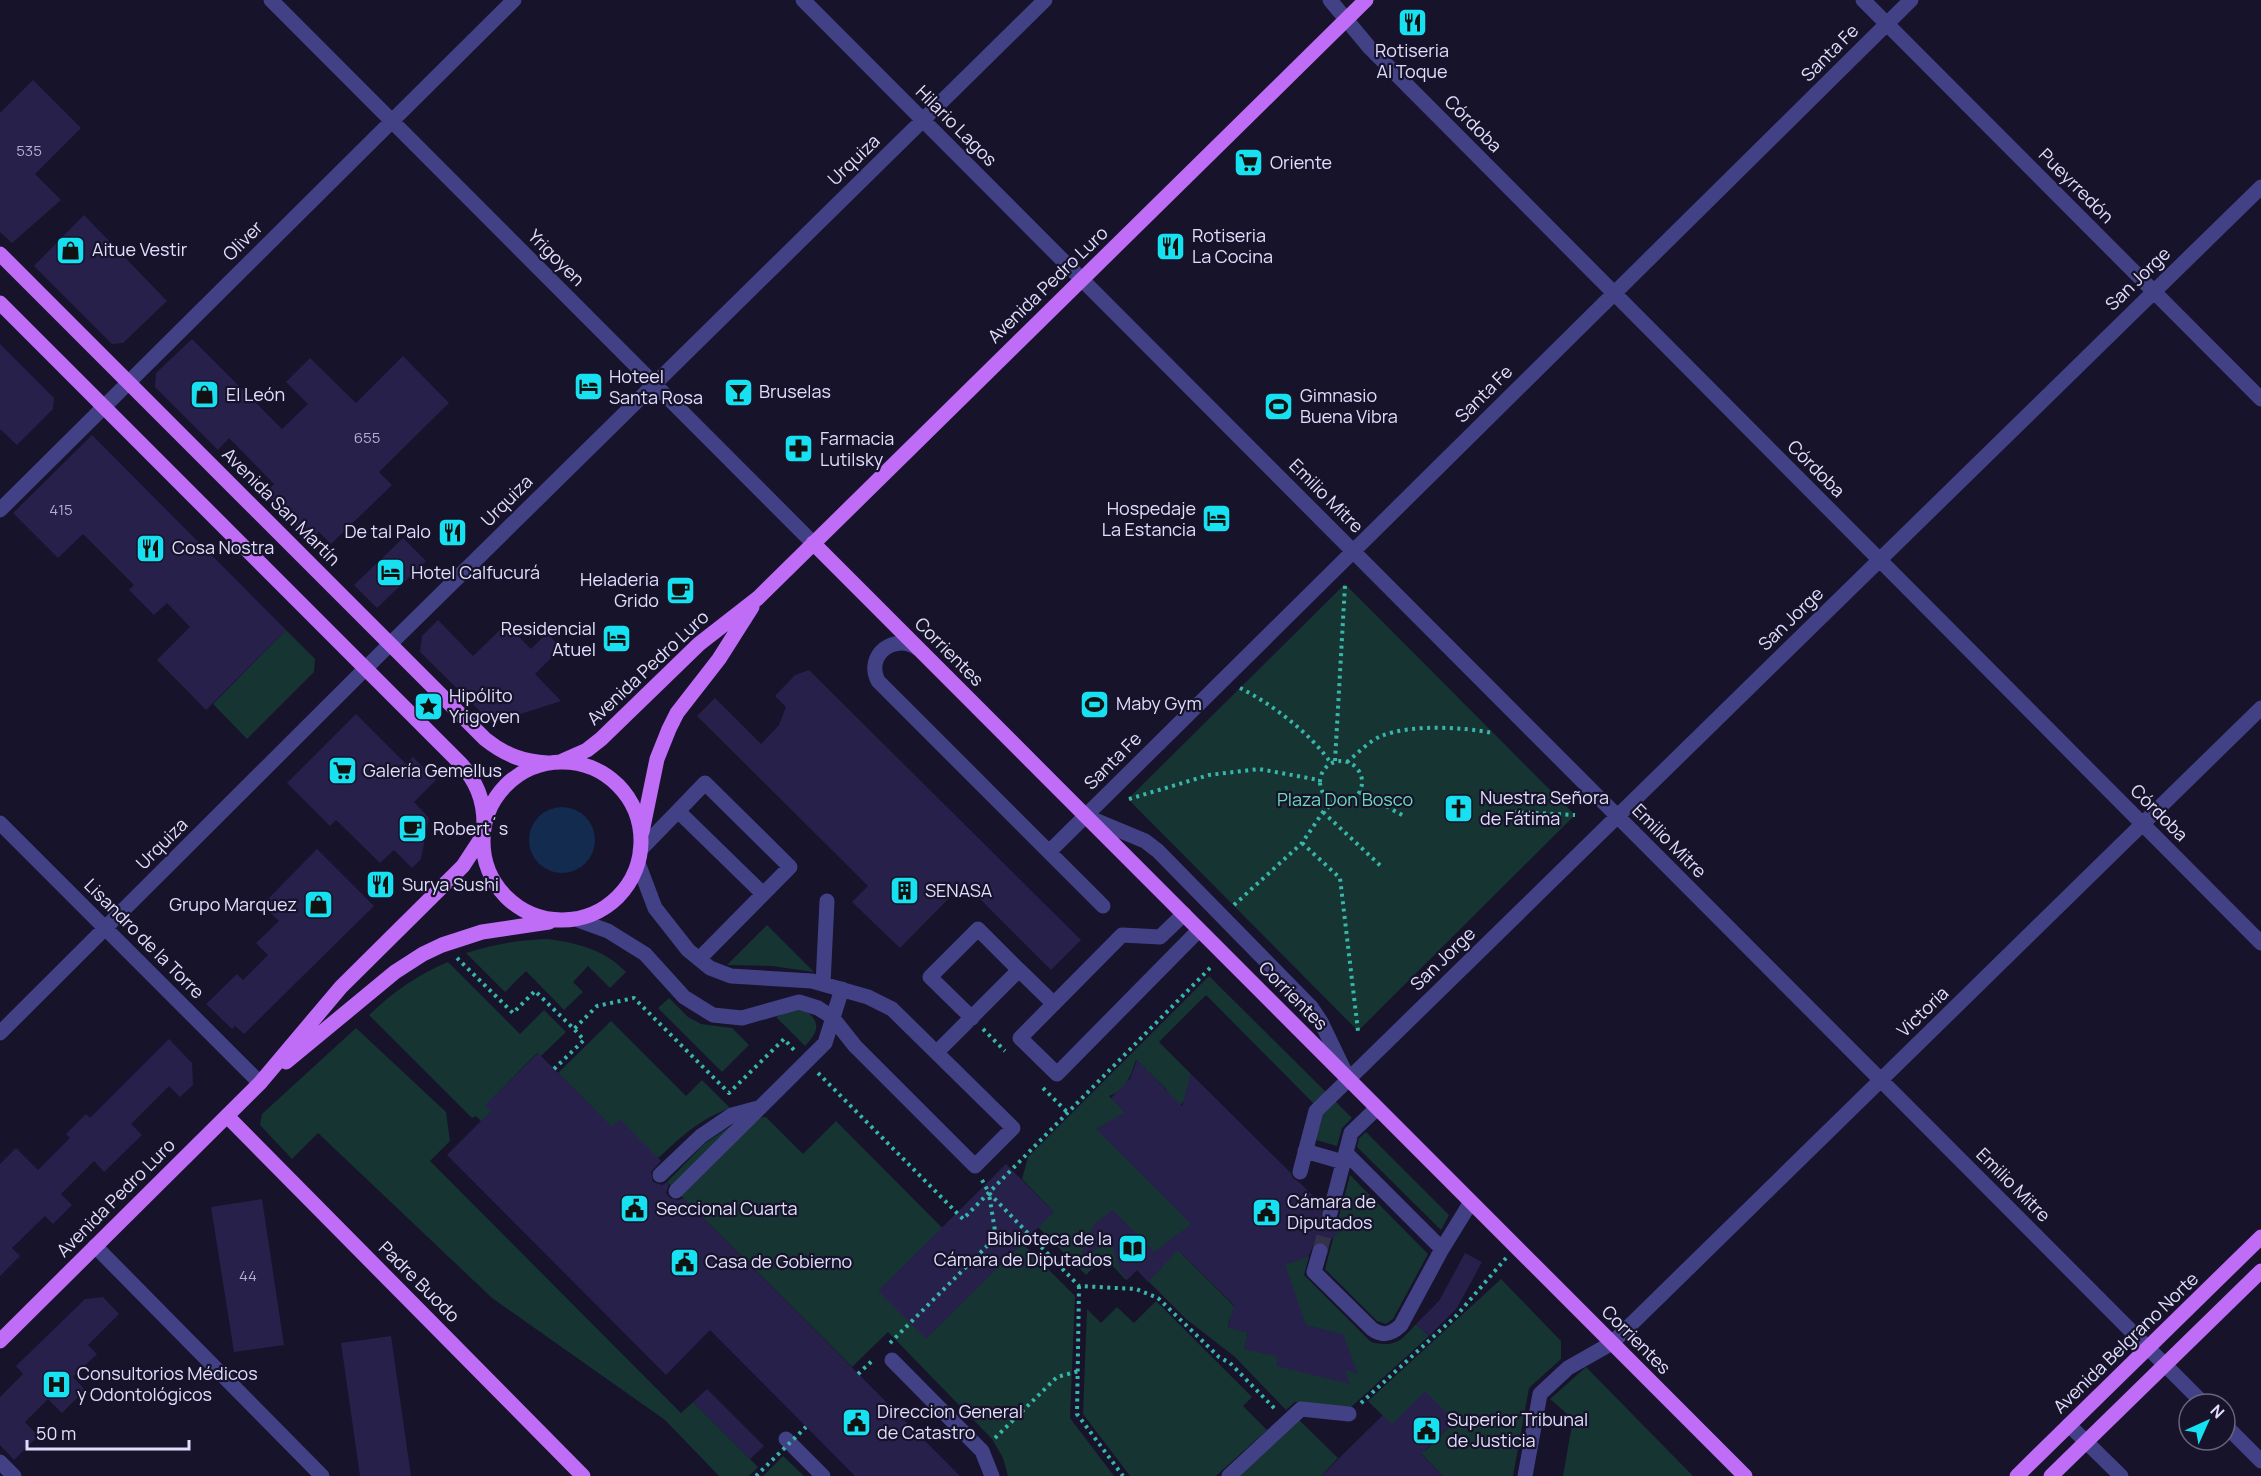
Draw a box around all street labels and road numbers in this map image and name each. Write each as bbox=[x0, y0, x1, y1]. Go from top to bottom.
street label: Santa Fe bbox=[1795, 18, 1863, 86]
street label: Hilario Lagos bbox=[911, 79, 1003, 171]
street label: Córdoba bbox=[1440, 89, 1508, 157]
street label: Urquiza bbox=[822, 129, 885, 190]
street label: Pueyrredón bbox=[2034, 143, 2119, 228]
street label: Oliver bbox=[217, 215, 268, 265]
street label: Avenida Pedro Luro bbox=[982, 221, 1113, 348]
street label: Yrigoyen bbox=[523, 224, 590, 291]
street label: San Jorge bbox=[2100, 241, 2175, 315]
street label: Santa Fe bbox=[1449, 359, 1517, 427]
street label: Córdoba bbox=[1783, 434, 1851, 502]
street label: Avenida San Martín bbox=[217, 442, 346, 571]
street label: Emilio Mitre bbox=[1284, 453, 1369, 538]
street label: Urquiza bbox=[475, 469, 537, 531]
street label: San Jorge bbox=[1753, 581, 1828, 655]
street label: Avenida Pedro Luro bbox=[581, 605, 713, 730]
street label: Corrientes bbox=[910, 612, 989, 691]
street label: Santa Fe bbox=[1078, 726, 1146, 794]
street label: Córdoba bbox=[2126, 778, 2194, 846]
street label: Emilio Mitre bbox=[1627, 798, 1712, 883]
street label: Urquiza bbox=[130, 812, 192, 874]
street label: Lisandro de la Torre bbox=[79, 873, 210, 1004]
street label: San Jorge bbox=[1405, 921, 1480, 995]
street label: Corrientes bbox=[1254, 956, 1333, 1035]
street label: Victoria bbox=[1891, 981, 1953, 1042]
street label: Avenida Pedro Luro bbox=[51, 1133, 180, 1262]
street label: Emilio Mitre bbox=[1971, 1142, 2056, 1227]
street label: Padre Buodo bbox=[374, 1236, 465, 1327]
street label: Avenida Belgrano Norte bbox=[2048, 1267, 2203, 1418]
street label: Corrientes bbox=[1597, 1300, 1676, 1379]

